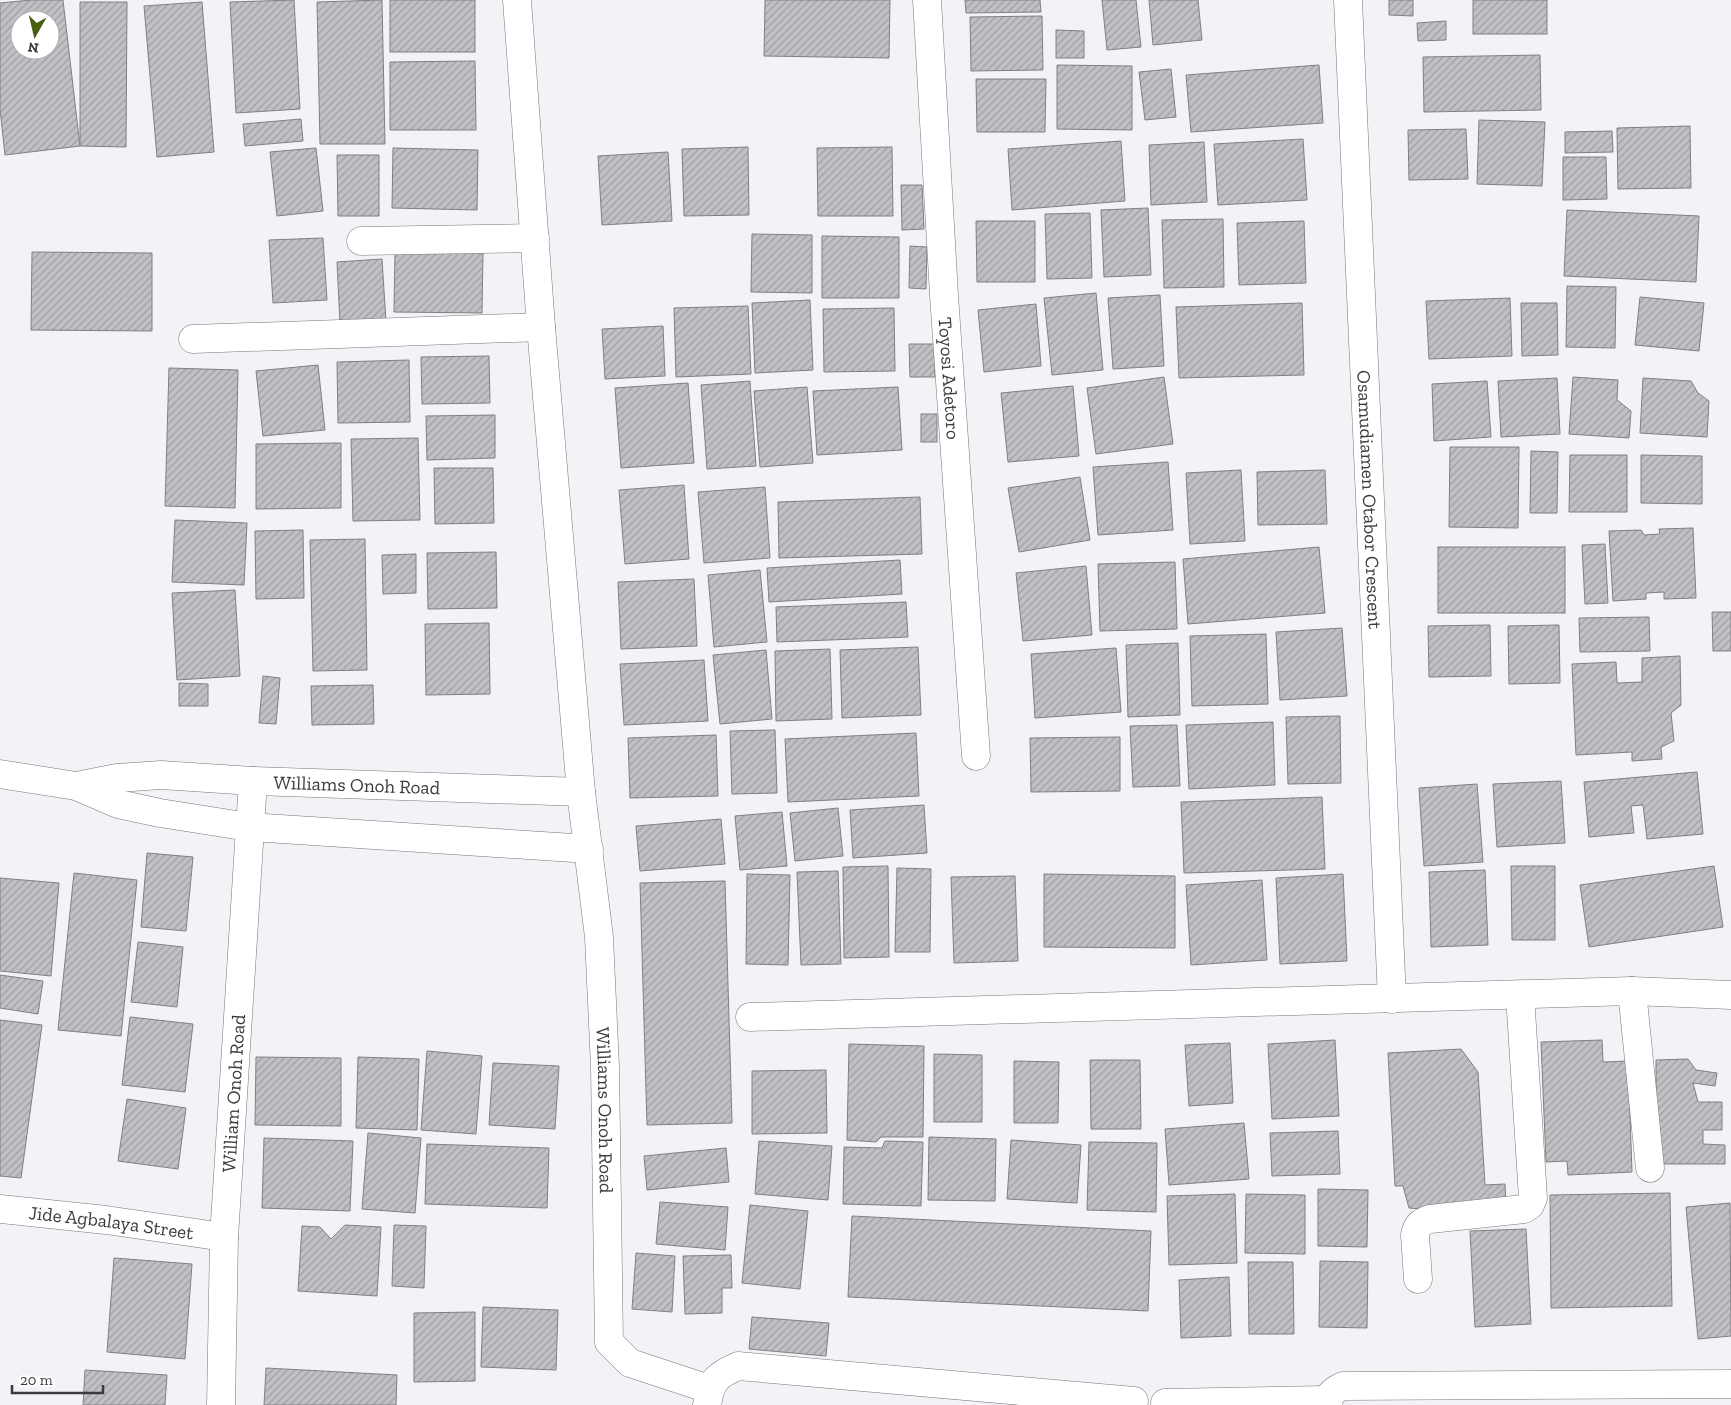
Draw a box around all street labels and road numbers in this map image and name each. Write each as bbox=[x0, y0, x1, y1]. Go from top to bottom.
street label: Toyosi Adetoro bbox=[934, 316, 965, 441]
street label: Osamudiamen Otabor Crescent bbox=[1352, 370, 1387, 630]
street label: Williams Onoh Road bbox=[273, 771, 441, 799]
street label: William Onoh Road bbox=[217, 1013, 250, 1173]
street label: Williams Onoh Road bbox=[591, 1026, 618, 1194]
street label: Jide Agbalaya Street bbox=[28, 1201, 195, 1244]

